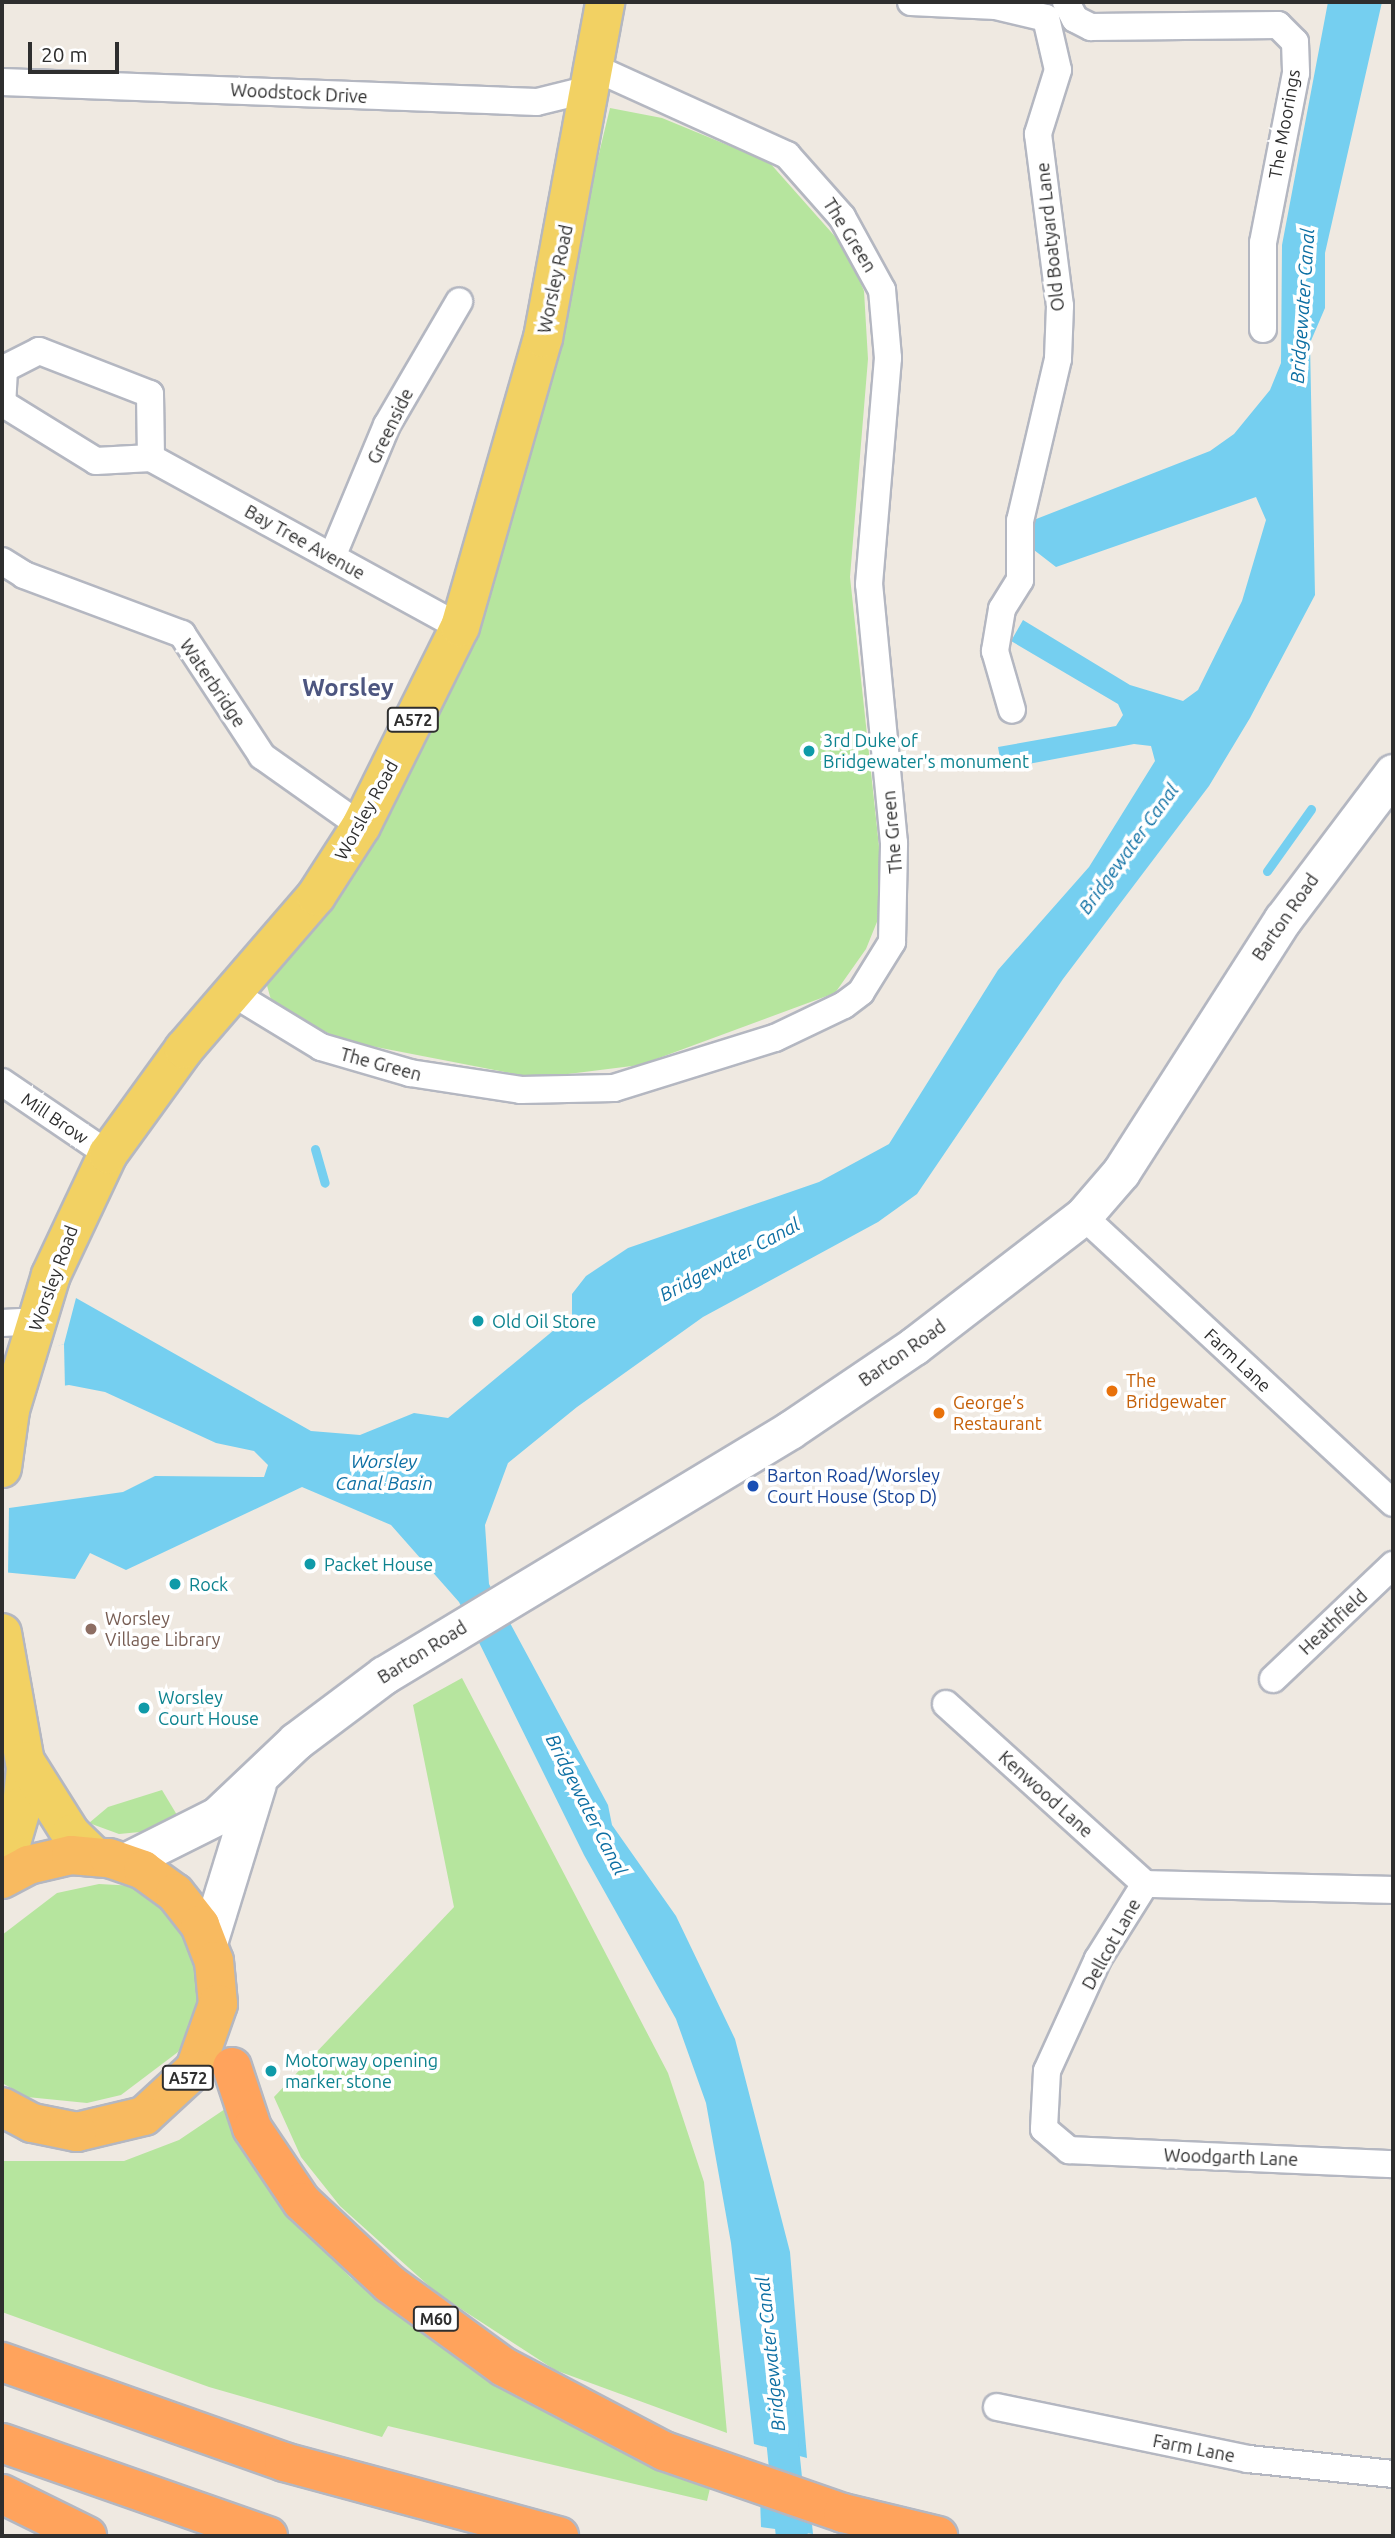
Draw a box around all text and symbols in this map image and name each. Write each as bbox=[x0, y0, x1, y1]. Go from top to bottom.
scale bar bbox=[32, 28, 122, 72]
text: 20 m bbox=[41, 42, 88, 66]
street label: The Moorings bbox=[1264, 68, 1304, 180]
street label: Woodstock Drive bbox=[230, 79, 368, 107]
street label: Old Boatyard Lane bbox=[1031, 161, 1069, 313]
street label: The Green bbox=[819, 194, 881, 276]
street label: Worsley Road bbox=[533, 223, 577, 335]
water label: Bridgewater Canal bbox=[1286, 228, 1320, 384]
street label: Greenside bbox=[362, 385, 418, 467]
street label: Bay Tree Avenue bbox=[241, 500, 369, 584]
street label: Waterbridge bbox=[176, 635, 250, 731]
district label: Worsley bbox=[302, 674, 394, 702]
road number: A572 bbox=[387, 708, 439, 733]
place label: 3rd Duke of Bridgewater's monument bbox=[823, 730, 1029, 772]
marker: 3rd Duke of Bridgewater's monument bbox=[801, 743, 817, 759]
street label: Worsley Road bbox=[330, 756, 402, 864]
water label: Bridgewater Canal bbox=[1074, 779, 1184, 919]
street label: The Green bbox=[878, 790, 906, 874]
street label: Barton Road bbox=[1247, 869, 1323, 965]
street label: The Green bbox=[338, 1043, 424, 1085]
street label: Mill Brow bbox=[17, 1088, 93, 1148]
water label: Bridgewater Canal bbox=[656, 1213, 804, 1307]
street label: Worsley Road bbox=[24, 1222, 82, 1334]
place label: Old Oil Store bbox=[492, 1310, 596, 1332]
marker: Old Oil Store bbox=[470, 1313, 486, 1329]
street label: Barton Road bbox=[854, 1315, 950, 1391]
street label: Farm Lane bbox=[1200, 1324, 1276, 1396]
place label: The Bridgewater bbox=[1126, 1370, 1226, 1412]
marker: The Bridgewater bbox=[1104, 1383, 1120, 1399]
place label: George’s Restaurant bbox=[953, 1392, 1042, 1434]
marker: George’s Restaurant bbox=[931, 1405, 947, 1421]
water label: Worsley Canal Basin bbox=[335, 1451, 433, 1495]
place label: Barton Road/Worsley Court House (Stop D) bbox=[767, 1465, 940, 1508]
marker: Barton Road/Worsley Court House (Stop D) bbox=[745, 1478, 761, 1494]
place label: Packet House bbox=[324, 1553, 433, 1575]
marker: Packet House bbox=[302, 1556, 318, 1572]
place label: Rock bbox=[189, 1573, 228, 1595]
marker: Rock bbox=[167, 1576, 183, 1592]
street label: Heathfield bbox=[1294, 1585, 1372, 1659]
place label: Worsley Village Library bbox=[105, 1608, 221, 1650]
street label: Barton Road bbox=[373, 1616, 471, 1688]
marker: Worsley Village Library bbox=[83, 1621, 99, 1637]
place label: Worsley Court House bbox=[158, 1687, 259, 1730]
marker: Worsley Court House bbox=[136, 1700, 152, 1716]
water label: Bridgewater Canal bbox=[540, 1730, 632, 1880]
street label: Kenwood Lane bbox=[994, 1746, 1098, 1842]
street label: Dellcot Lane bbox=[1077, 1895, 1145, 1993]
place label: Motorway opening marker stone bbox=[285, 2050, 438, 2092]
marker: Motorway opening marker stone bbox=[263, 2063, 279, 2079]
road number: A572 bbox=[162, 2066, 214, 2090]
street label: Woodgarth Lane bbox=[1163, 2144, 1299, 2170]
water label: Bridgewater Canal bbox=[752, 2275, 790, 2433]
road number: M60 bbox=[412, 2306, 460, 2332]
street label: Farm Lane bbox=[1151, 2429, 1237, 2467]

